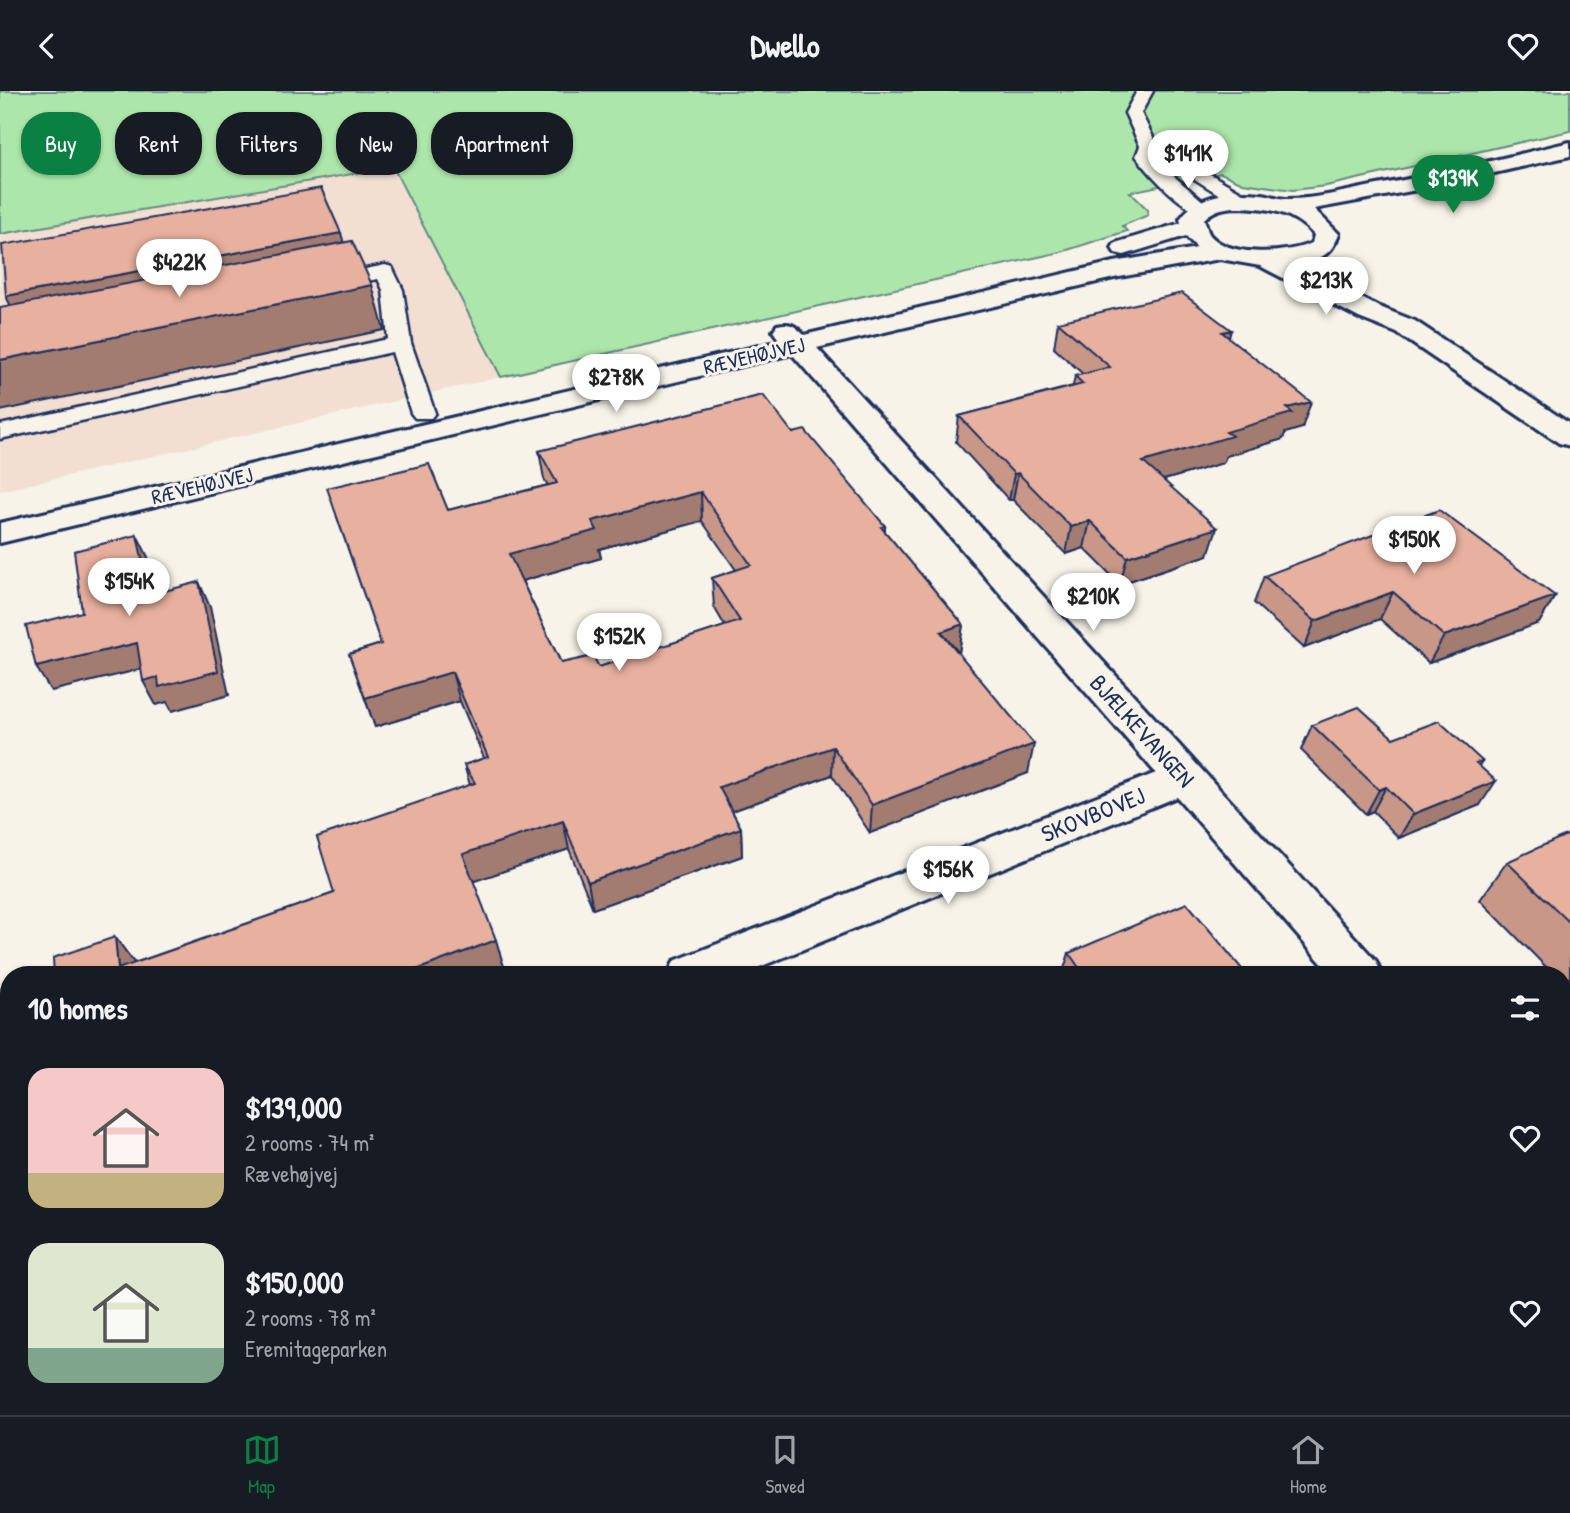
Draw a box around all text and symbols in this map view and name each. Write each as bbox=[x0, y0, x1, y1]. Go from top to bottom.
text: Dwello bbox=[750, 24, 820, 67]
icon: back bbox=[28, 27, 66, 65]
icon: heart bbox=[1504, 27, 1542, 65]
chip: Buy bbox=[21, 112, 101, 175]
chip: Rent bbox=[115, 112, 202, 175]
chip: Filters bbox=[216, 112, 322, 175]
chip: New bbox=[336, 112, 417, 175]
chip: Apartment bbox=[431, 112, 573, 175]
pin: $141K bbox=[1139, 131, 1237, 190]
text: $141K bbox=[1163, 137, 1213, 168]
pin: $139K bbox=[1404, 155, 1502, 215]
text: $139K bbox=[1428, 162, 1478, 193]
pin: $422K bbox=[130, 239, 228, 299]
text: $422K bbox=[152, 246, 206, 277]
pin: $213K bbox=[1277, 257, 1375, 317]
text: $213K bbox=[1299, 264, 1353, 295]
street label: RÆVEHØJVEJ bbox=[700, 330, 807, 381]
pin: $278K bbox=[567, 355, 665, 414]
text: $278K bbox=[588, 361, 644, 392]
street label: RÆVEHØJVEJ bbox=[148, 460, 255, 511]
pin: $150K bbox=[1365, 517, 1463, 576]
text: $150K bbox=[1388, 523, 1440, 554]
pin: $154K bbox=[80, 559, 178, 618]
text: $154K bbox=[104, 565, 154, 596]
pin: $210K bbox=[1044, 573, 1142, 633]
text: $210K bbox=[1066, 580, 1120, 611]
pin: $152K bbox=[570, 613, 668, 673]
text: $152K bbox=[593, 620, 645, 651]
street label: BJÆLKEVANGEN bbox=[1083, 667, 1202, 794]
street label: SKOVBOVEJ bbox=[1036, 779, 1149, 849]
pin: $156K bbox=[899, 847, 997, 906]
text: $156K bbox=[923, 853, 973, 884]
text: 10 homes bbox=[28, 988, 128, 1028]
icon: filters bbox=[1506, 989, 1544, 1027]
text: $139,000 bbox=[245, 1087, 342, 1127]
icon: home bbox=[84, 1096, 168, 1180]
icon: heart bbox=[1506, 1119, 1544, 1157]
text: 2 rooms · 74 m² bbox=[245, 1127, 374, 1158]
text: Rævehøjvej bbox=[245, 1158, 338, 1189]
text: $150,000 bbox=[245, 1262, 344, 1302]
icon: home bbox=[84, 1271, 168, 1355]
icon: heart bbox=[1506, 1294, 1544, 1332]
text: 2 rooms · 78 m² bbox=[245, 1302, 376, 1333]
text: Eremitageparken bbox=[245, 1333, 387, 1364]
tab: Map bbox=[243, 1431, 281, 1499]
tab: Saved bbox=[766, 1431, 804, 1499]
tab: Home bbox=[1289, 1431, 1327, 1499]

